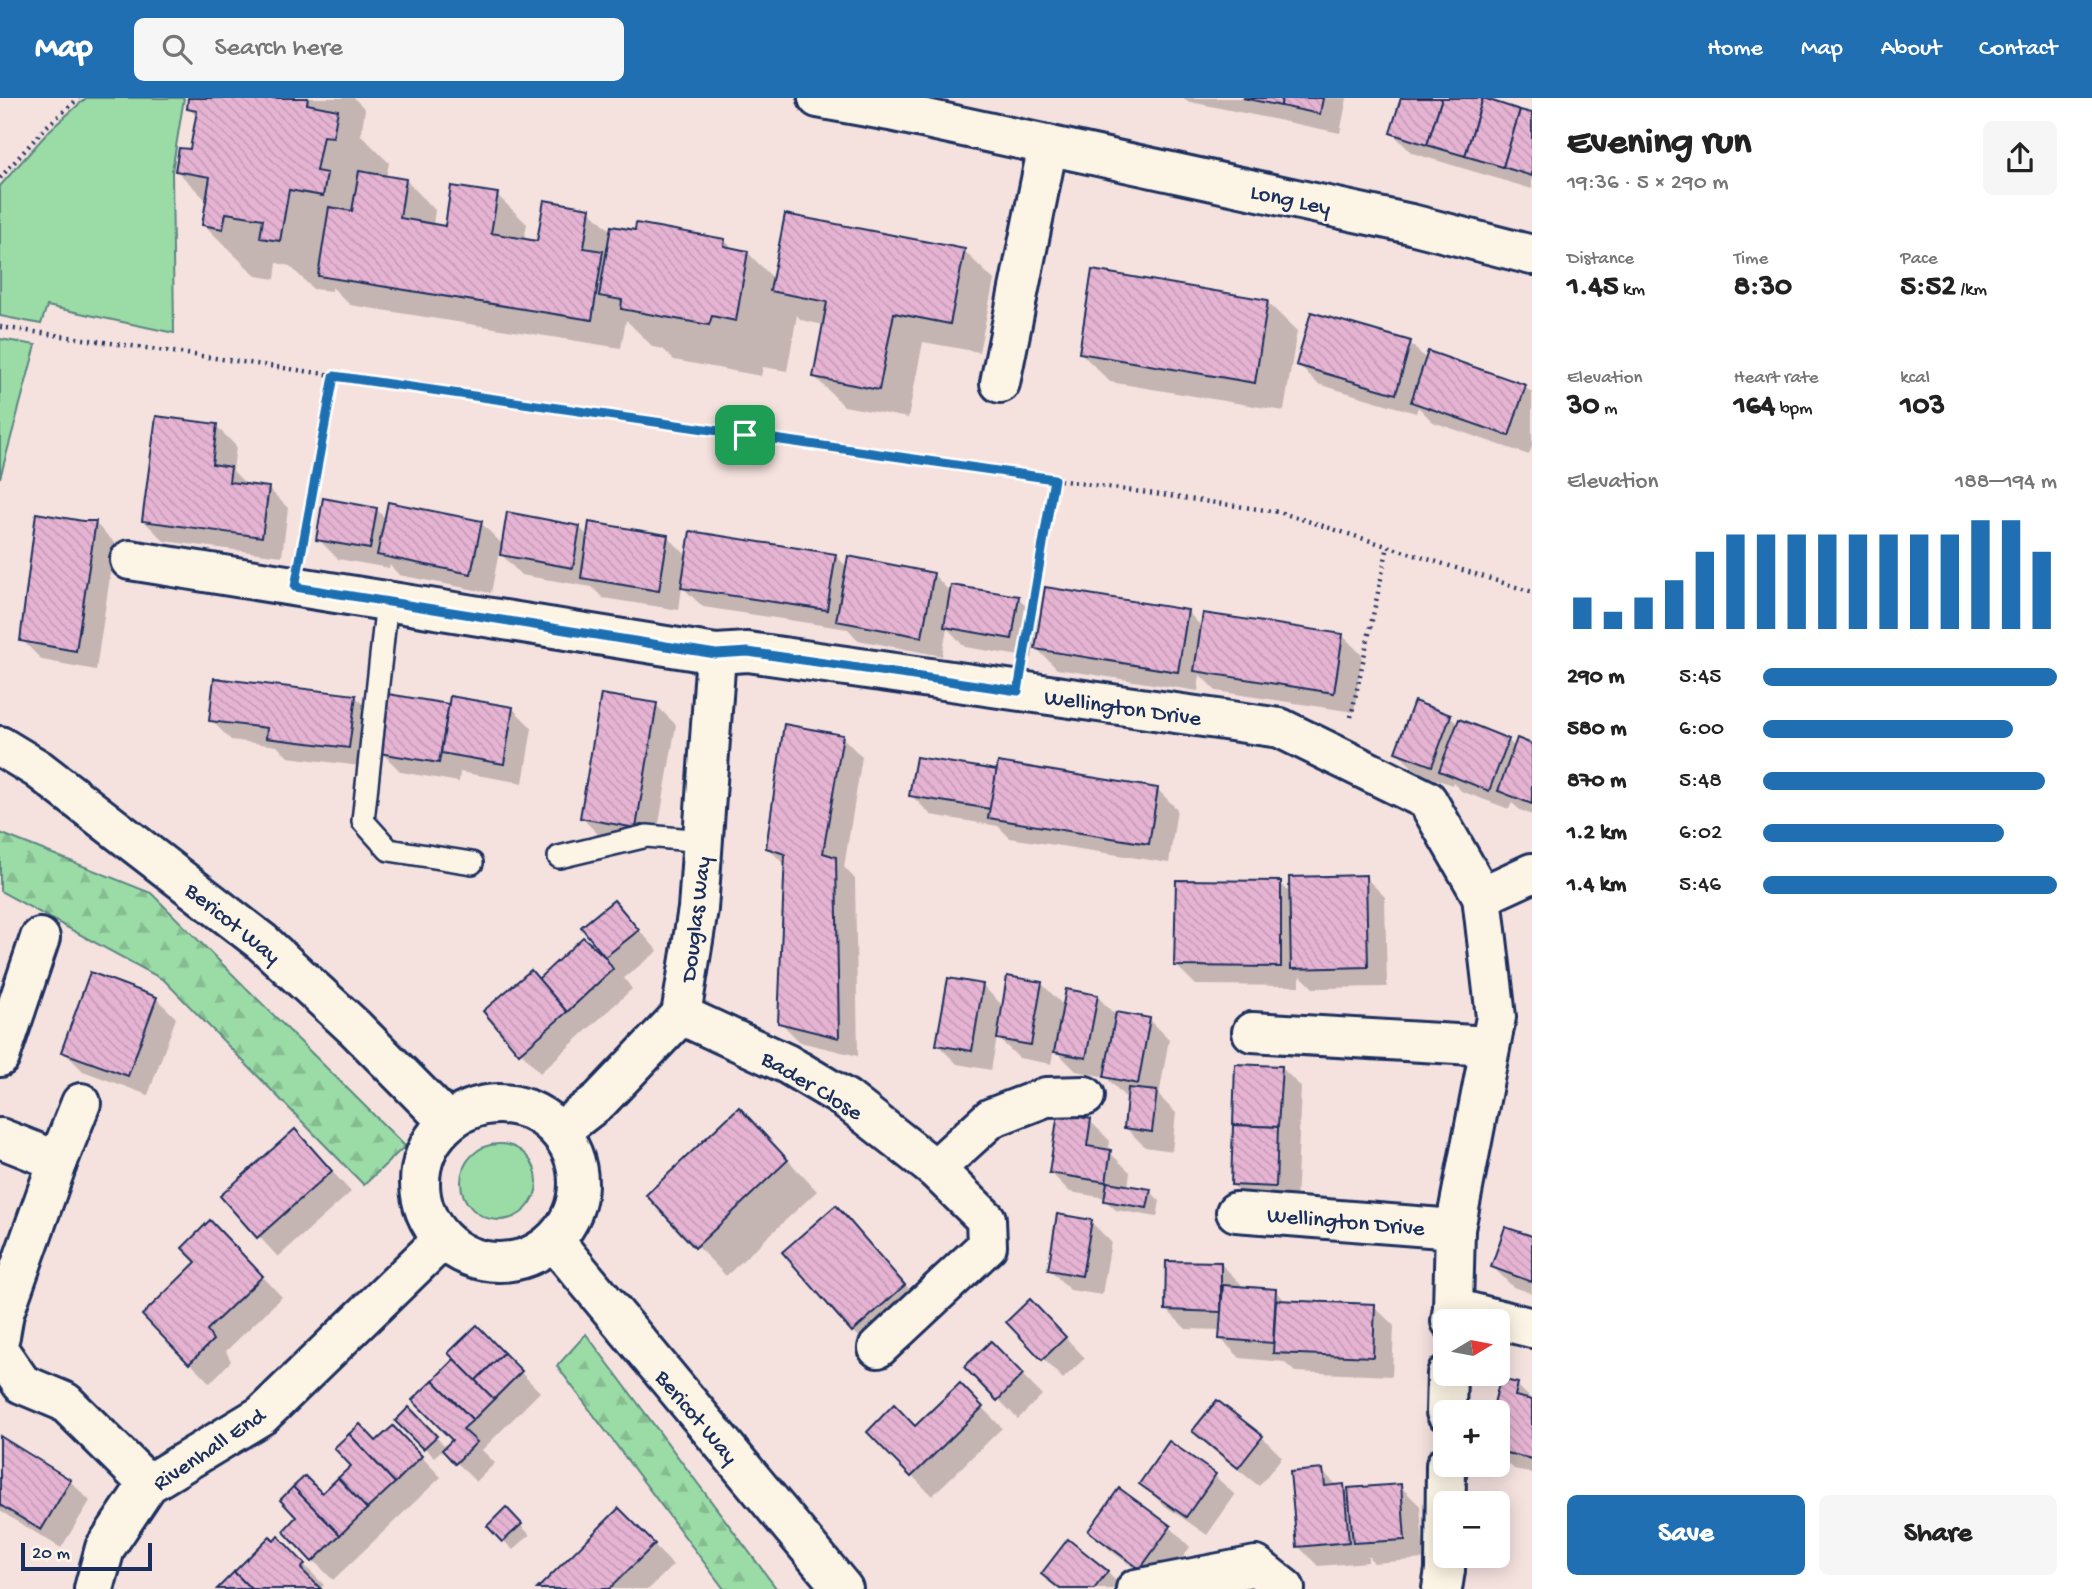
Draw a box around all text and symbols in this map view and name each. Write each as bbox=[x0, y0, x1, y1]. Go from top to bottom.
search box bbox=[134, 18, 624, 81]
text: Map bbox=[35, 30, 92, 68]
icon: search bbox=[158, 30, 196, 68]
text: Search here bbox=[214, 34, 343, 65]
text: Home bbox=[1707, 35, 1763, 64]
text: Map bbox=[1801, 35, 1843, 64]
text: About bbox=[1881, 35, 1941, 64]
text: Contact bbox=[1979, 35, 2057, 64]
button: share bbox=[1983, 121, 2057, 195]
text: Evening run bbox=[1567, 122, 1751, 166]
text: 19:36 · 5 × 290 m bbox=[1567, 170, 1728, 197]
street label: Long Ley bbox=[1248, 180, 1333, 223]
text: Distance bbox=[1567, 248, 1634, 271]
text: Time bbox=[1734, 248, 1768, 271]
text: Pace bbox=[1900, 248, 1938, 271]
text: 1.45 bbox=[1567, 271, 1619, 306]
text: 8:30 bbox=[1734, 271, 1792, 306]
text: 5:52 bbox=[1900, 271, 1956, 306]
text: km bbox=[1619, 279, 1645, 302]
text: /km bbox=[1956, 279, 1987, 302]
text: Elevation bbox=[1567, 367, 1643, 390]
text: Heart rate bbox=[1734, 367, 1819, 390]
text: kcal bbox=[1900, 367, 1930, 390]
text: 30 bbox=[1567, 390, 1600, 425]
text: 164 bbox=[1734, 390, 1775, 425]
text: 103 bbox=[1900, 390, 1945, 425]
text: m bbox=[1600, 398, 1618, 421]
text: bpm bbox=[1775, 398, 1813, 421]
pin bbox=[715, 405, 775, 465]
icon: arrive bbox=[726, 416, 764, 454]
text: Elevation bbox=[1567, 469, 1658, 496]
text: 188–194 m bbox=[1955, 469, 2057, 496]
text: 290 m bbox=[1567, 664, 1625, 691]
text: 5:45 bbox=[1679, 664, 1721, 691]
street label: Wellington Drive bbox=[1042, 685, 1204, 734]
text: 580 m bbox=[1567, 716, 1627, 743]
text: 6:00 bbox=[1679, 716, 1724, 743]
text: 870 m bbox=[1567, 768, 1626, 795]
text: 5:48 bbox=[1679, 768, 1722, 795]
text: 1.2 km bbox=[1567, 820, 1627, 847]
text: 6:02 bbox=[1679, 820, 1722, 847]
street label: Douglas Way bbox=[676, 855, 719, 986]
text: 1.4 km bbox=[1567, 872, 1626, 899]
text: 5:46 bbox=[1679, 872, 1721, 899]
street label: Bericot Way bbox=[178, 877, 285, 971]
street label: Bader Close bbox=[755, 1046, 868, 1128]
street label: Wellington Drive bbox=[1266, 1203, 1427, 1244]
north arrow bbox=[1433, 1309, 1510, 1386]
map controls bbox=[1433, 1309, 1510, 1568]
street label: Bericot Way bbox=[647, 1365, 743, 1471]
button: + bbox=[1433, 1400, 1510, 1477]
street label: Rivenhall End bbox=[149, 1403, 272, 1498]
button: − bbox=[1433, 1491, 1510, 1568]
button: Save bbox=[1567, 1495, 1805, 1575]
button: Share bbox=[1819, 1495, 2057, 1575]
scale bar bbox=[21, 1540, 152, 1572]
text: 20 m bbox=[32, 1543, 70, 1566]

